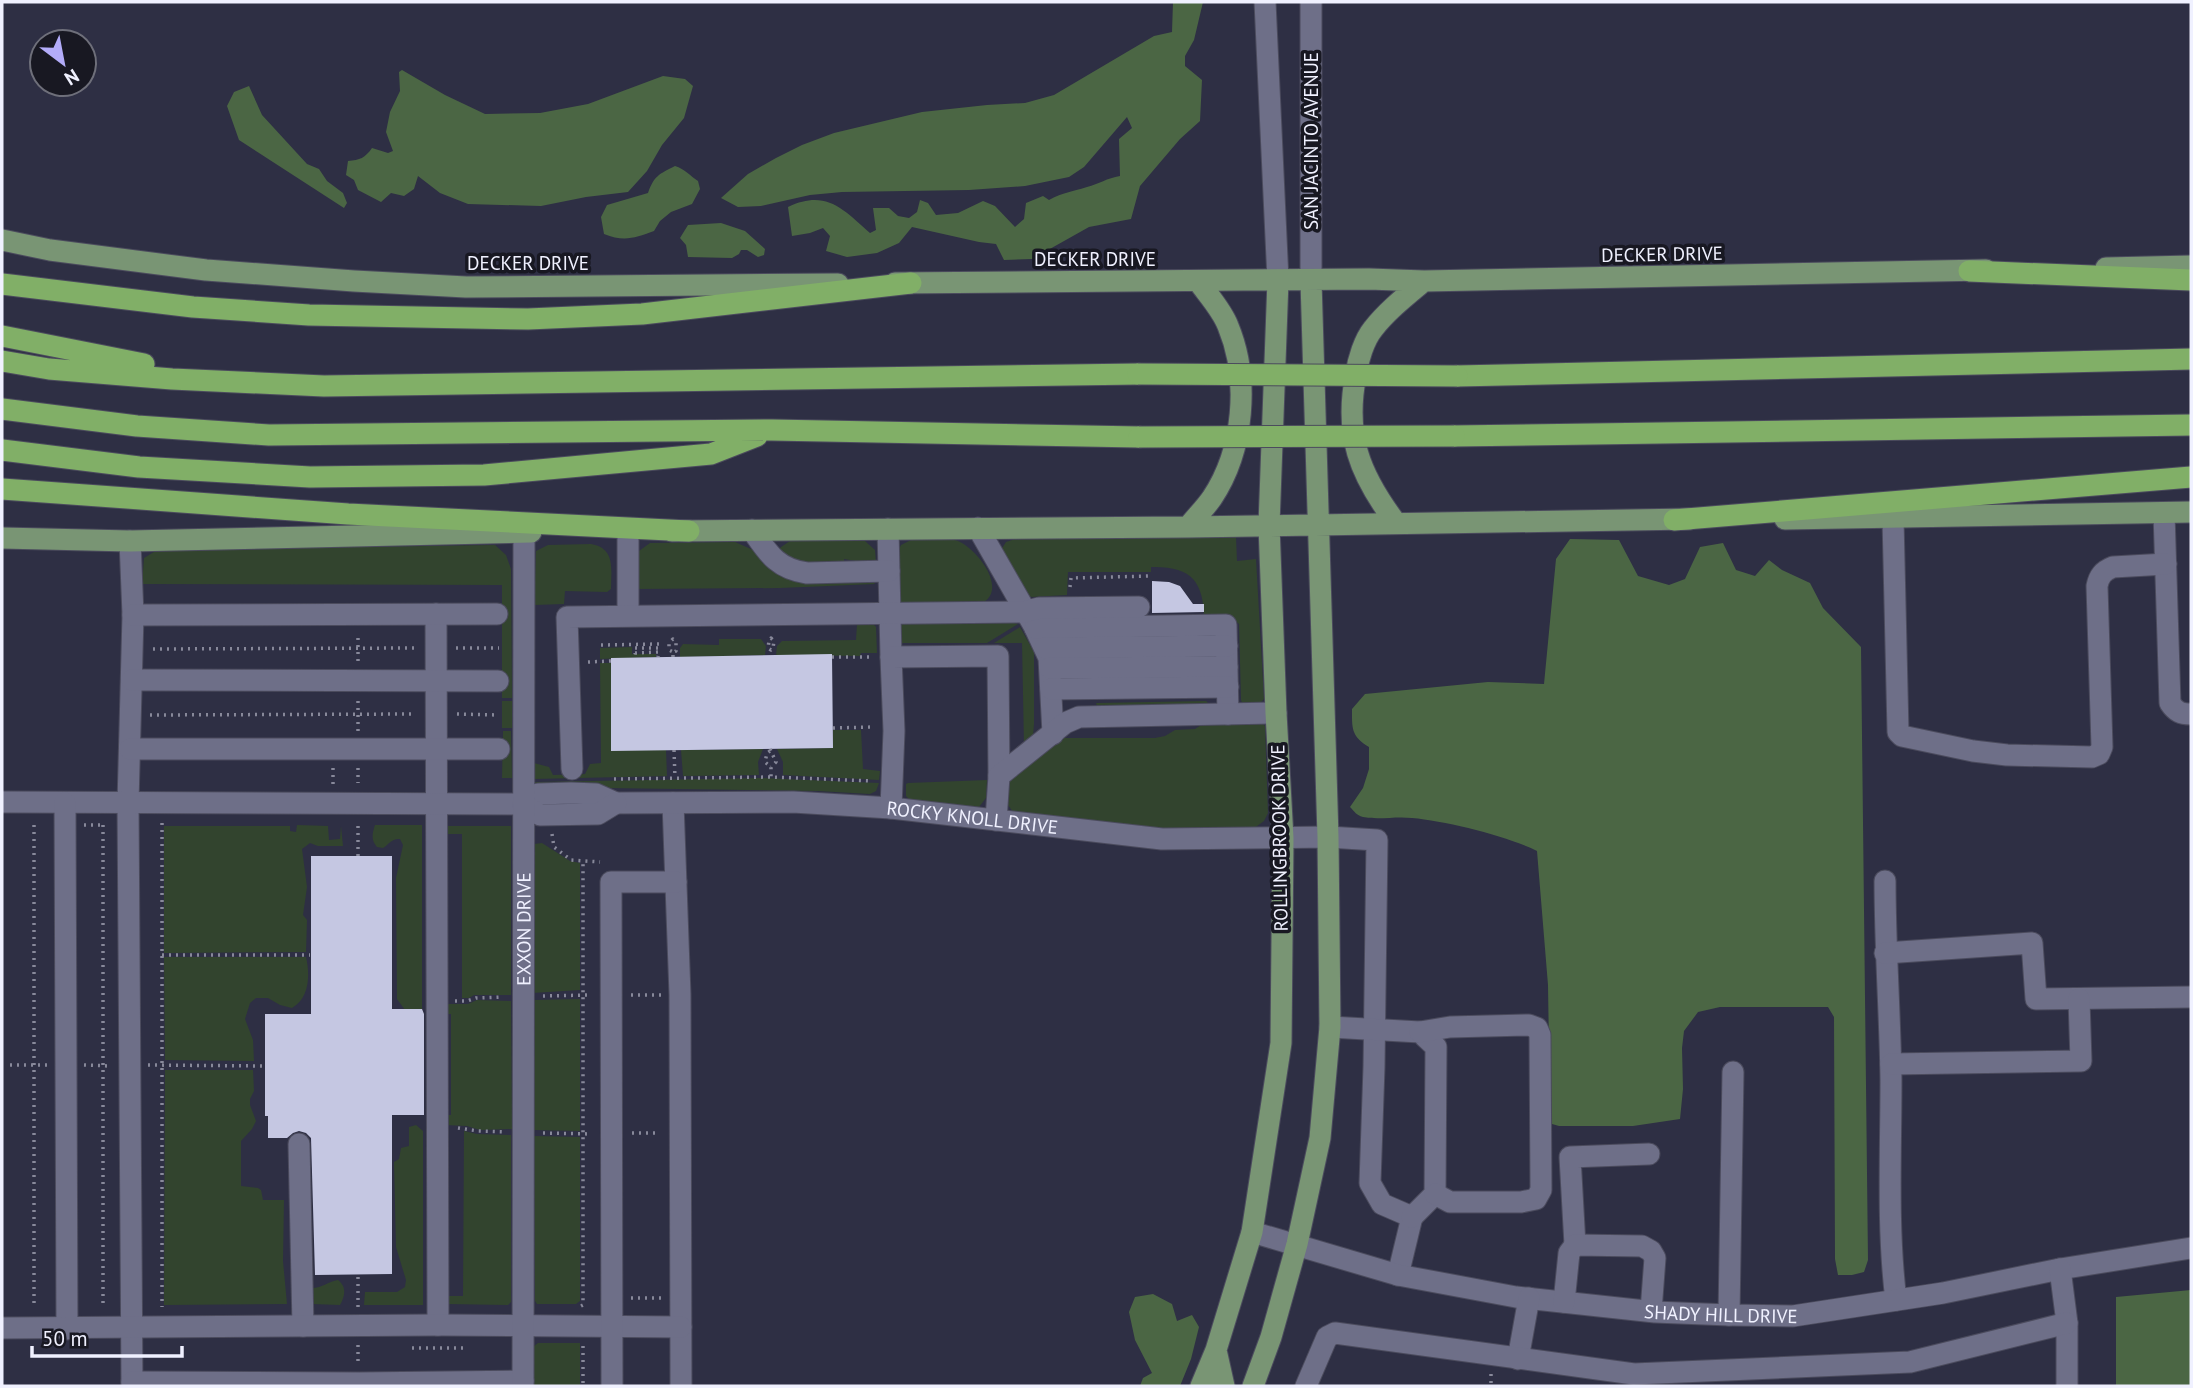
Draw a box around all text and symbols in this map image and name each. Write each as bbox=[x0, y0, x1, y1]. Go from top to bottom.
north arrow bbox=[28, 28, 98, 98]
street label: SAN JACINTO AVENUE bbox=[1299, 52, 1323, 230]
text: N bbox=[60, 64, 84, 91]
street label: DECKER DRIVE bbox=[1601, 241, 1723, 267]
street label: DECKER DRIVE bbox=[1034, 247, 1156, 271]
street label: DECKER DRIVE bbox=[467, 251, 589, 275]
street label: ROLLINGBROOK DRIVE bbox=[1265, 744, 1293, 932]
street label: ROCKY KNOLL DRIVE bbox=[885, 796, 1059, 839]
street label: EXXON DRIVE bbox=[511, 872, 536, 986]
street label: SHADY HILL DRIVE bbox=[1643, 1299, 1798, 1328]
scale bar bbox=[32, 1314, 182, 1358]
text: 50 m bbox=[42, 1325, 88, 1352]

